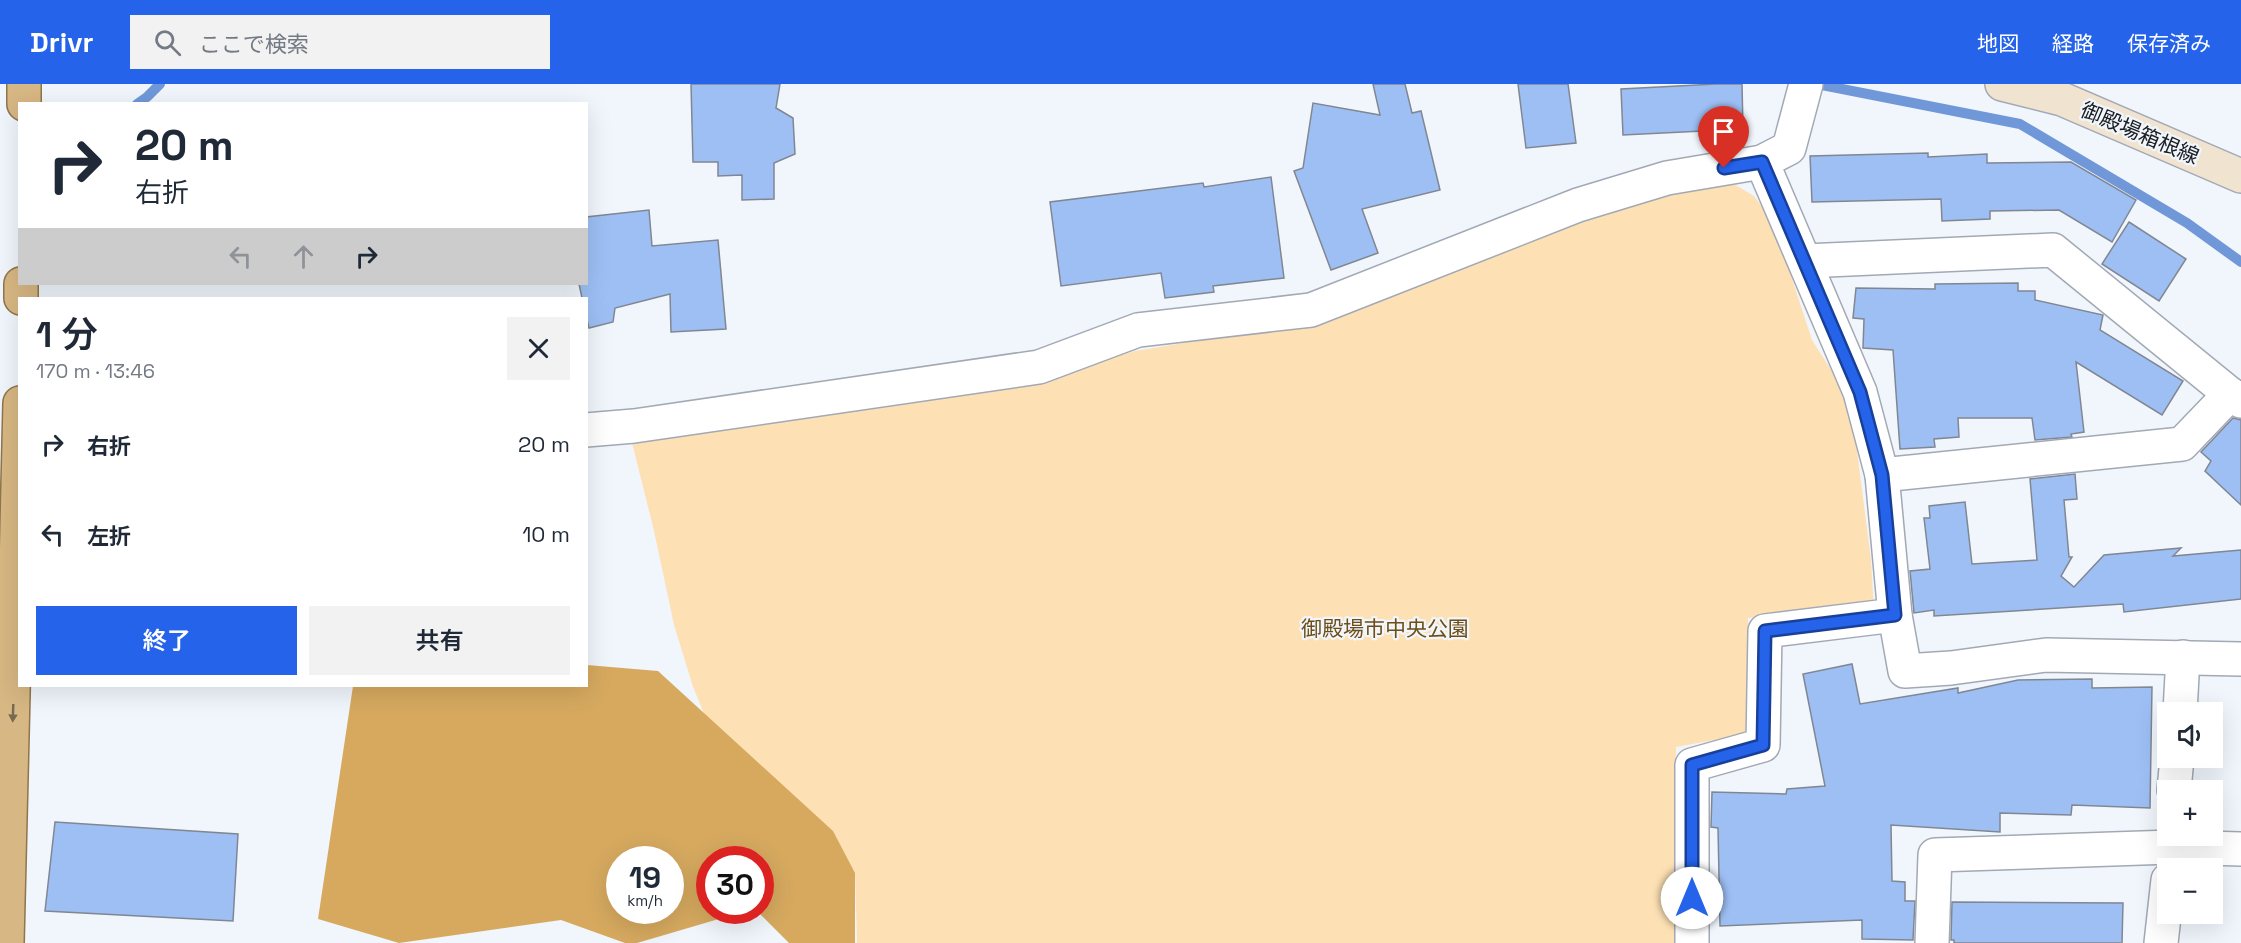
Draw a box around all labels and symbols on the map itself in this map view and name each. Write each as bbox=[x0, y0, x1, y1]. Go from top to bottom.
street label: 御殿場箱根線 bbox=[2077, 96, 2203, 170]
pin bbox=[1698, 106, 1749, 168]
park label: 御殿場市中央公園 bbox=[1301, 615, 1469, 642]
one-way arrow bbox=[8, 704, 18, 723]
speed limit sign: 30 bbox=[696, 846, 774, 924]
position arrow bbox=[1660, 866, 1724, 930]

